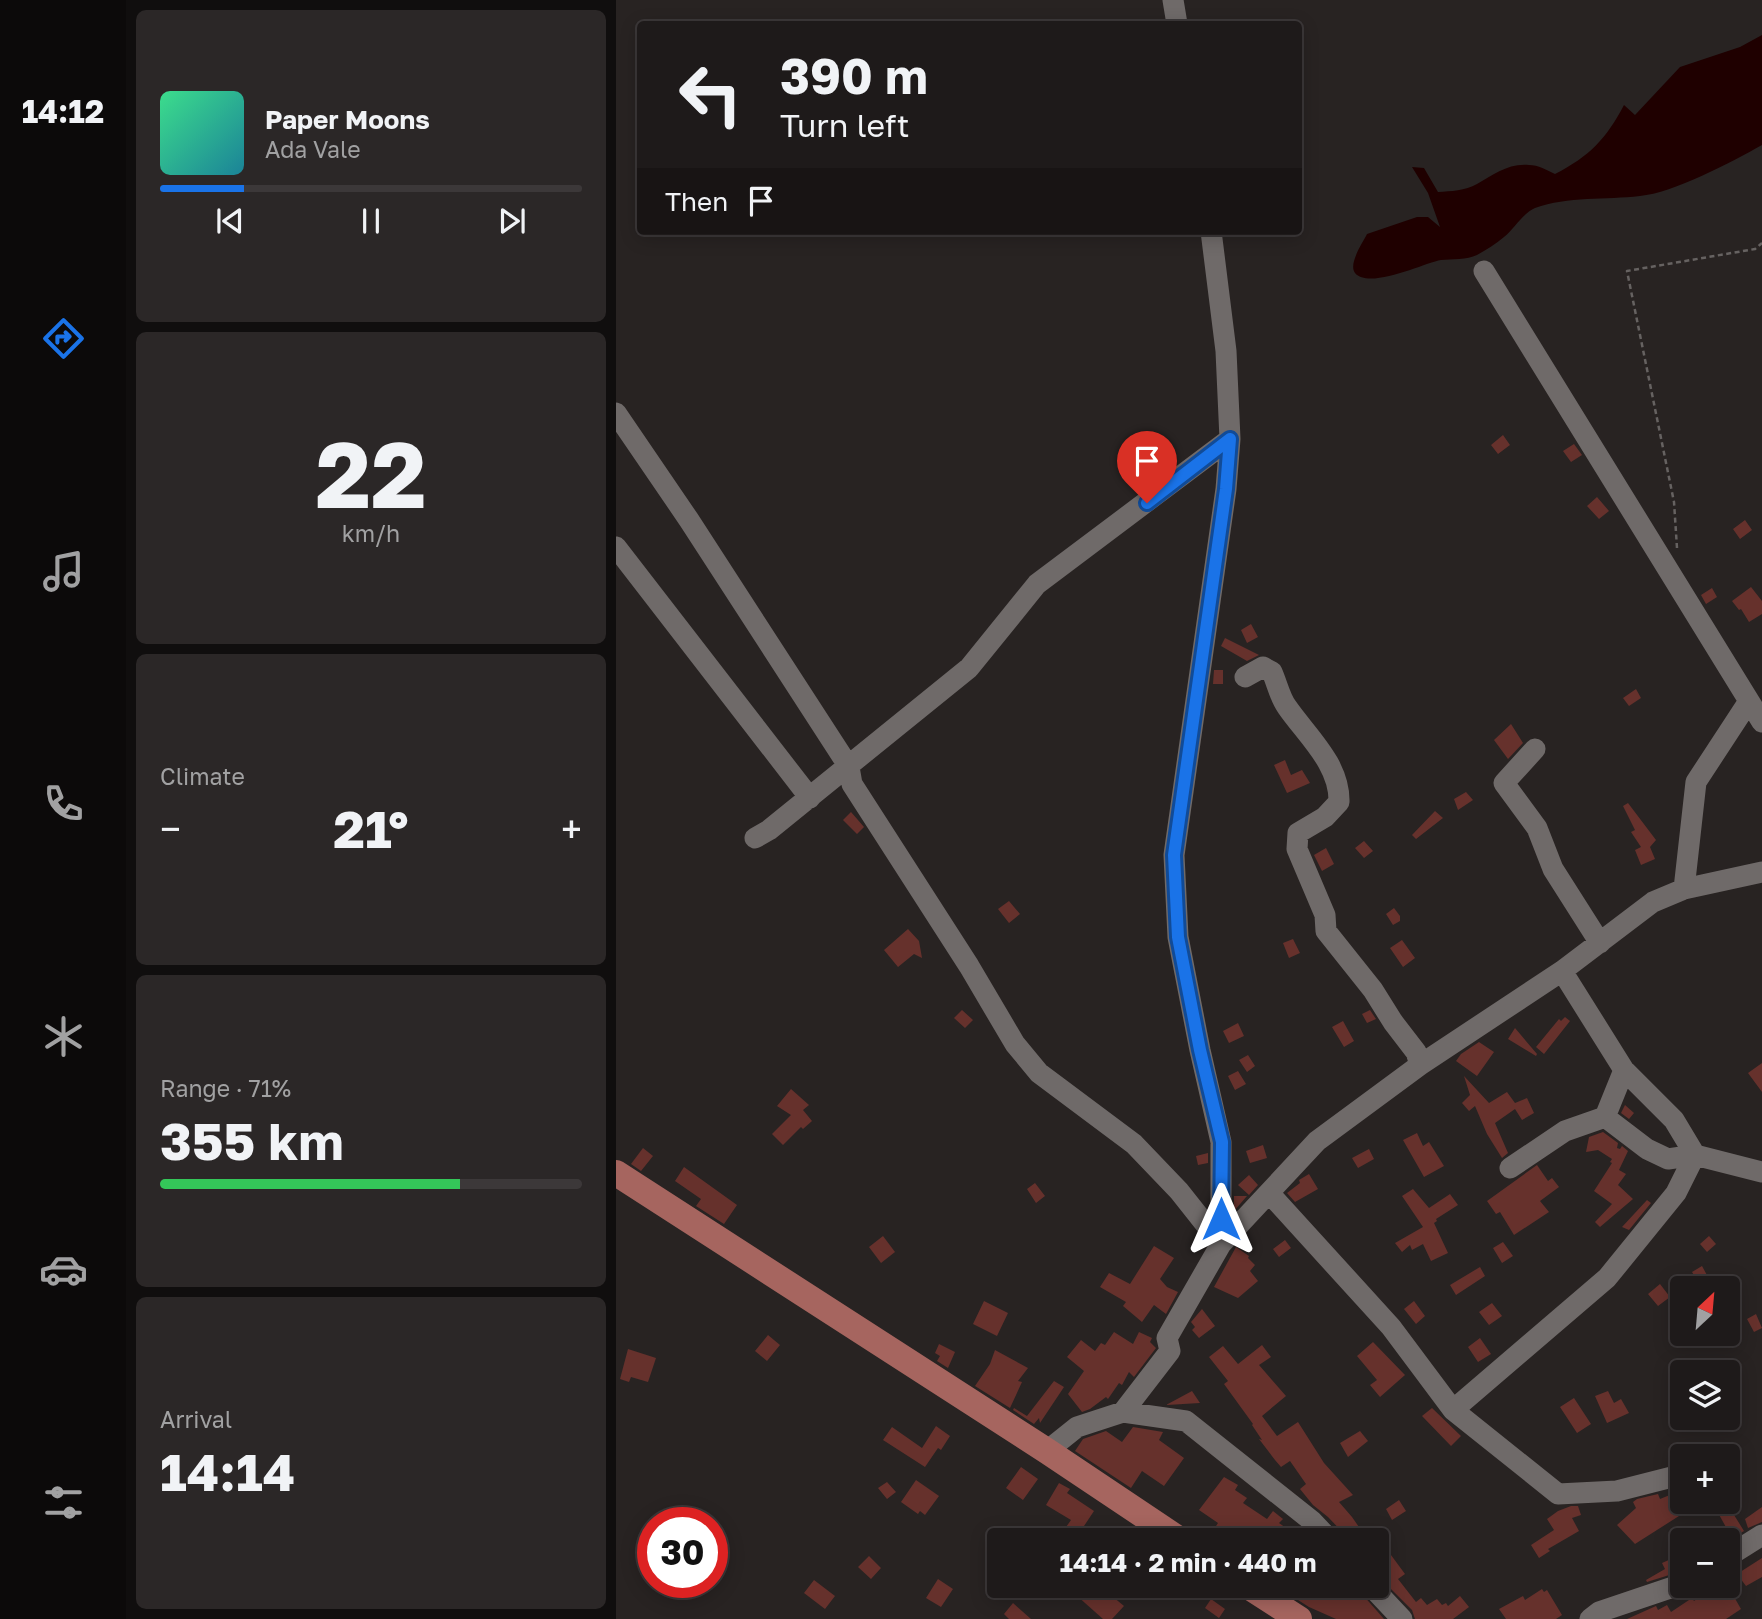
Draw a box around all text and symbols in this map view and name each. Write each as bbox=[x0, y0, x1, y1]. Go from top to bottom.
text: 390 m bbox=[780, 46, 928, 105]
icon: left bbox=[665, 49, 756, 140]
text: 14:12 bbox=[22, 92, 104, 130]
text: Paper Moons bbox=[265, 104, 430, 135]
text: Turn left bbox=[780, 106, 909, 144]
text: Ada Vale bbox=[265, 135, 361, 163]
icon: arrive bbox=[742, 182, 780, 220]
text: Then bbox=[665, 186, 728, 217]
icon: previous bbox=[211, 202, 249, 240]
icon: pause bbox=[352, 202, 390, 240]
icon: next bbox=[493, 202, 531, 240]
icon: directions bbox=[39, 314, 88, 363]
text: 22 bbox=[315, 419, 427, 528]
pin bbox=[1117, 431, 1177, 503]
icon: arrive bbox=[1128, 442, 1166, 480]
text: km/h bbox=[342, 519, 400, 547]
icon: music bbox=[39, 547, 88, 596]
text: Climate bbox=[160, 762, 245, 790]
icon: phone bbox=[39, 779, 88, 828]
text: 21° bbox=[333, 797, 409, 859]
text: − bbox=[160, 806, 181, 851]
text: + bbox=[561, 806, 582, 851]
icon: climate bbox=[39, 1012, 88, 1061]
text: Range · 71% bbox=[160, 1074, 291, 1102]
text: 355 km bbox=[160, 1109, 344, 1171]
position arrow bbox=[1184, 1182, 1258, 1256]
icon: car bbox=[39, 1245, 88, 1294]
north arrow bbox=[1670, 1276, 1740, 1346]
map controls bbox=[1670, 1276, 1740, 1598]
button: layers bbox=[1670, 1360, 1740, 1430]
text: Arrival bbox=[160, 1405, 232, 1433]
text: 14:14 bbox=[160, 1440, 295, 1502]
button: + bbox=[1670, 1444, 1740, 1514]
icon: filters bbox=[39, 1478, 88, 1527]
speed limit sign: 30 bbox=[637, 1507, 728, 1598]
button: − bbox=[1670, 1528, 1740, 1598]
text: 14:14 · 2 min · 440 m bbox=[1060, 1547, 1316, 1578]

